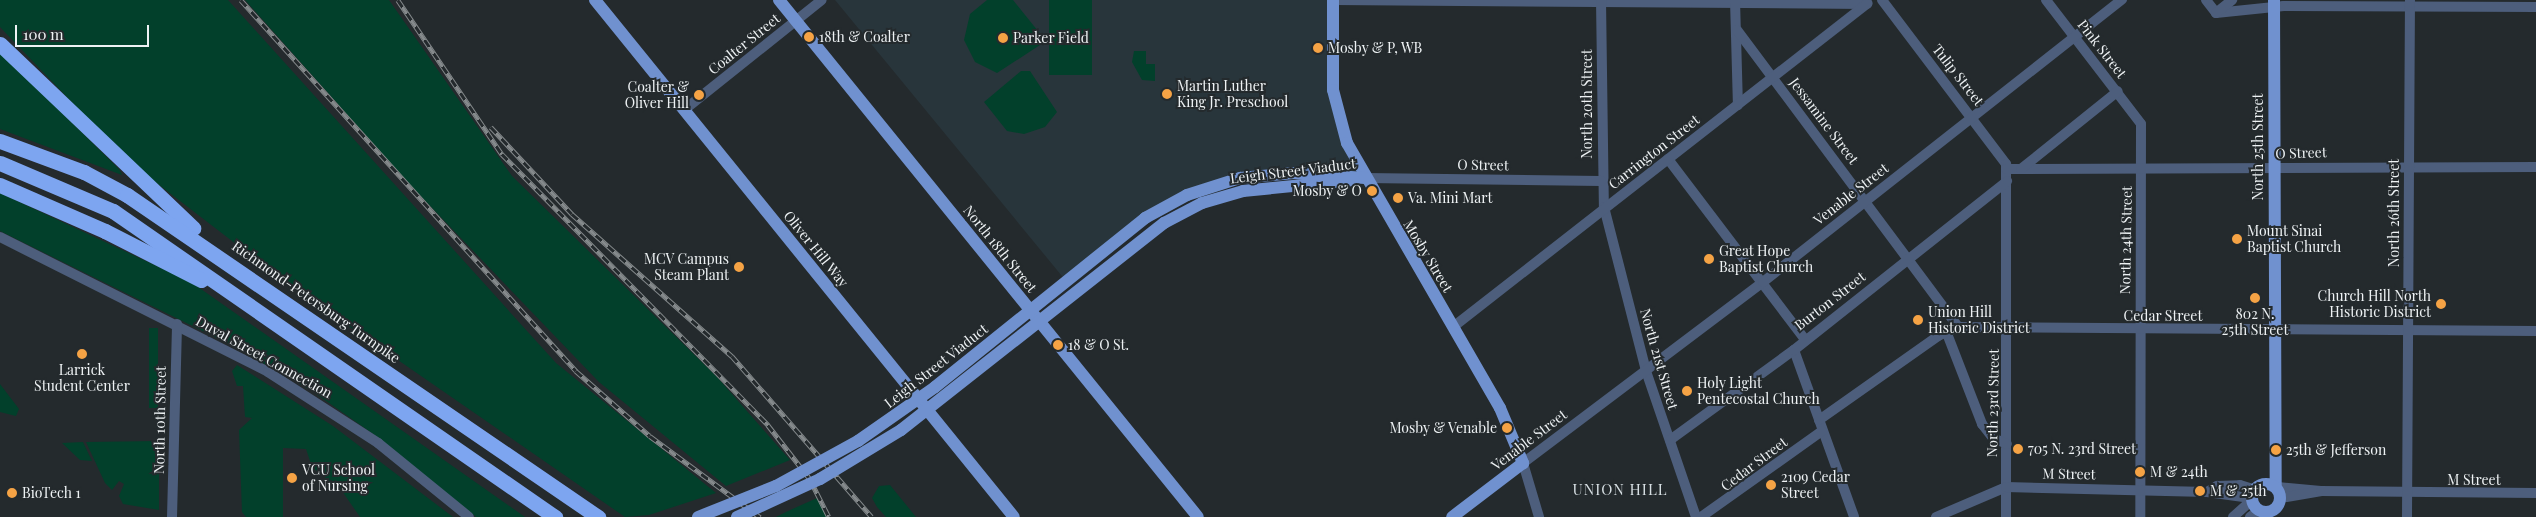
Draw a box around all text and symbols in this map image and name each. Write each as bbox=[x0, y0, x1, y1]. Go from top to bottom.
street label: Coalter Street bbox=[705, 10, 783, 78]
scale bar bbox=[18, 15, 151, 47]
street label: Pink Street bbox=[2074, 16, 2130, 82]
text: 100 m bbox=[23, 24, 64, 44]
place label: 18th & Coalter bbox=[819, 29, 910, 45]
place label: Parker Field bbox=[1013, 30, 1089, 46]
marker: 18th & Coalter bbox=[803, 31, 815, 43]
marker: Parker Field bbox=[997, 32, 1009, 44]
place label: Mosby & P, WB bbox=[1328, 40, 1423, 56]
street label: Tulip Street bbox=[1929, 41, 1987, 109]
marker: Mosby & P, WB bbox=[1312, 42, 1324, 54]
street label: North 20th Street bbox=[1579, 49, 1595, 159]
street label: Jessamine Street bbox=[1786, 74, 1862, 168]
place label: Martin Luther King Jr. Preschool bbox=[1177, 78, 1288, 110]
place label: Coalter & Oliver Hill bbox=[624, 79, 689, 111]
marker: Martin Luther King Jr. Preschool bbox=[1161, 88, 1173, 100]
marker: Coalter & Oliver Hill bbox=[693, 89, 705, 101]
street label: North 25th Street bbox=[2250, 94, 2266, 200]
street label: Carrington Street bbox=[1605, 111, 1703, 193]
street label: O Street bbox=[2275, 144, 2327, 162]
street label: Leigh Street Viaduct bbox=[1229, 155, 1357, 187]
street label: O Street bbox=[1457, 156, 1509, 174]
street label: North 26th Street bbox=[2386, 159, 2402, 267]
street label: Venable Street bbox=[1810, 160, 1892, 228]
place label: Mosby & O bbox=[1292, 183, 1362, 199]
marker: Mosby & O bbox=[1366, 185, 1378, 197]
street label: North 24th Street bbox=[2117, 186, 2135, 294]
place label: Va. Mini Mart bbox=[1408, 190, 1492, 206]
marker: Va. Mini Mart bbox=[1392, 192, 1404, 204]
street label: North 18th Street bbox=[960, 202, 1040, 296]
street label: Oliver Hill Way bbox=[780, 207, 852, 291]
street label: Mosby Street bbox=[1400, 217, 1456, 295]
place label: Mount Sinai Baptist Church bbox=[2247, 223, 2342, 256]
marker: Mount Sinai Baptist Church bbox=[2231, 233, 2243, 245]
street label: Richmond-Petersburg Turnpike bbox=[229, 237, 403, 367]
place label: Great Hope Baptist Church bbox=[1719, 243, 1814, 276]
place label: MCV Campus Steam Plant bbox=[643, 251, 729, 284]
marker: Great Hope Baptist Church bbox=[1703, 253, 1715, 265]
marker: MCV Campus Steam Plant bbox=[733, 261, 745, 273]
street label: Burton Street bbox=[1791, 268, 1869, 334]
place label: Church Hill North Historic District bbox=[2318, 288, 2431, 321]
marker: 802 N. 25th Street bbox=[2249, 292, 2261, 304]
marker: Church Hill North Historic District bbox=[2435, 298, 2447, 310]
place label: Union Hill Historic District bbox=[1928, 304, 2030, 336]
place label: 802 N. 25th Street bbox=[2222, 306, 2288, 338]
street label: North 21st Street bbox=[1637, 307, 1681, 411]
street label: Cedar Street bbox=[2123, 308, 2203, 324]
street label: Duval Street Connection bbox=[193, 312, 335, 402]
marker: Union Hill Historic District bbox=[1912, 314, 1924, 326]
street label: Leigh Street Viaduct bbox=[881, 320, 991, 412]
place label: 18 & O St. bbox=[1068, 337, 1129, 353]
marker: 18 & O St. bbox=[1052, 339, 1064, 351]
marker: Larrick Student Center bbox=[76, 348, 88, 360]
street label: North 23rd Street bbox=[1984, 349, 2002, 457]
place label: Larrick Student Center bbox=[34, 362, 130, 394]
street label: North 10th Street bbox=[151, 366, 169, 474]
place label: Holy Light Pentecostal Church bbox=[1697, 375, 1820, 408]
marker: Holy Light Pentecostal Church bbox=[1681, 385, 1693, 397]
street label: Venable Street bbox=[1488, 406, 1570, 474]
place label: Mosby & Venable bbox=[1389, 420, 1497, 436]
marker: Mosby & Venable bbox=[1501, 422, 1513, 434]
street label: Cedar Street bbox=[1717, 433, 1791, 495]
place label: 705 N. 23rd Street bbox=[2028, 441, 2136, 457]
place label: 25th & Jefferson bbox=[2286, 442, 2386, 458]
marker: 705 N. 23rd Street bbox=[2012, 443, 2024, 455]
marker: 25th & Jefferson bbox=[2270, 444, 2282, 456]
place label: VCU School of Nursing bbox=[302, 462, 375, 494]
place label: M & 24th bbox=[2150, 464, 2208, 480]
street label: M Street bbox=[2042, 465, 2096, 483]
marker: M & 24th bbox=[2134, 466, 2146, 478]
place label: 2109 Cedar Street bbox=[1781, 469, 1850, 502]
marker: VCU School of Nursing bbox=[286, 472, 298, 484]
street label: M Street bbox=[2447, 472, 2501, 488]
marker: 2109 Cedar Street bbox=[1765, 479, 1777, 491]
district label: UNION HILL bbox=[1571, 481, 1669, 499]
place label: M & 25th bbox=[2210, 483, 2267, 499]
place label: BioTech 1 bbox=[22, 485, 81, 501]
marker: M & 25th bbox=[2194, 485, 2206, 497]
marker: BioTech 1 bbox=[6, 487, 18, 499]

